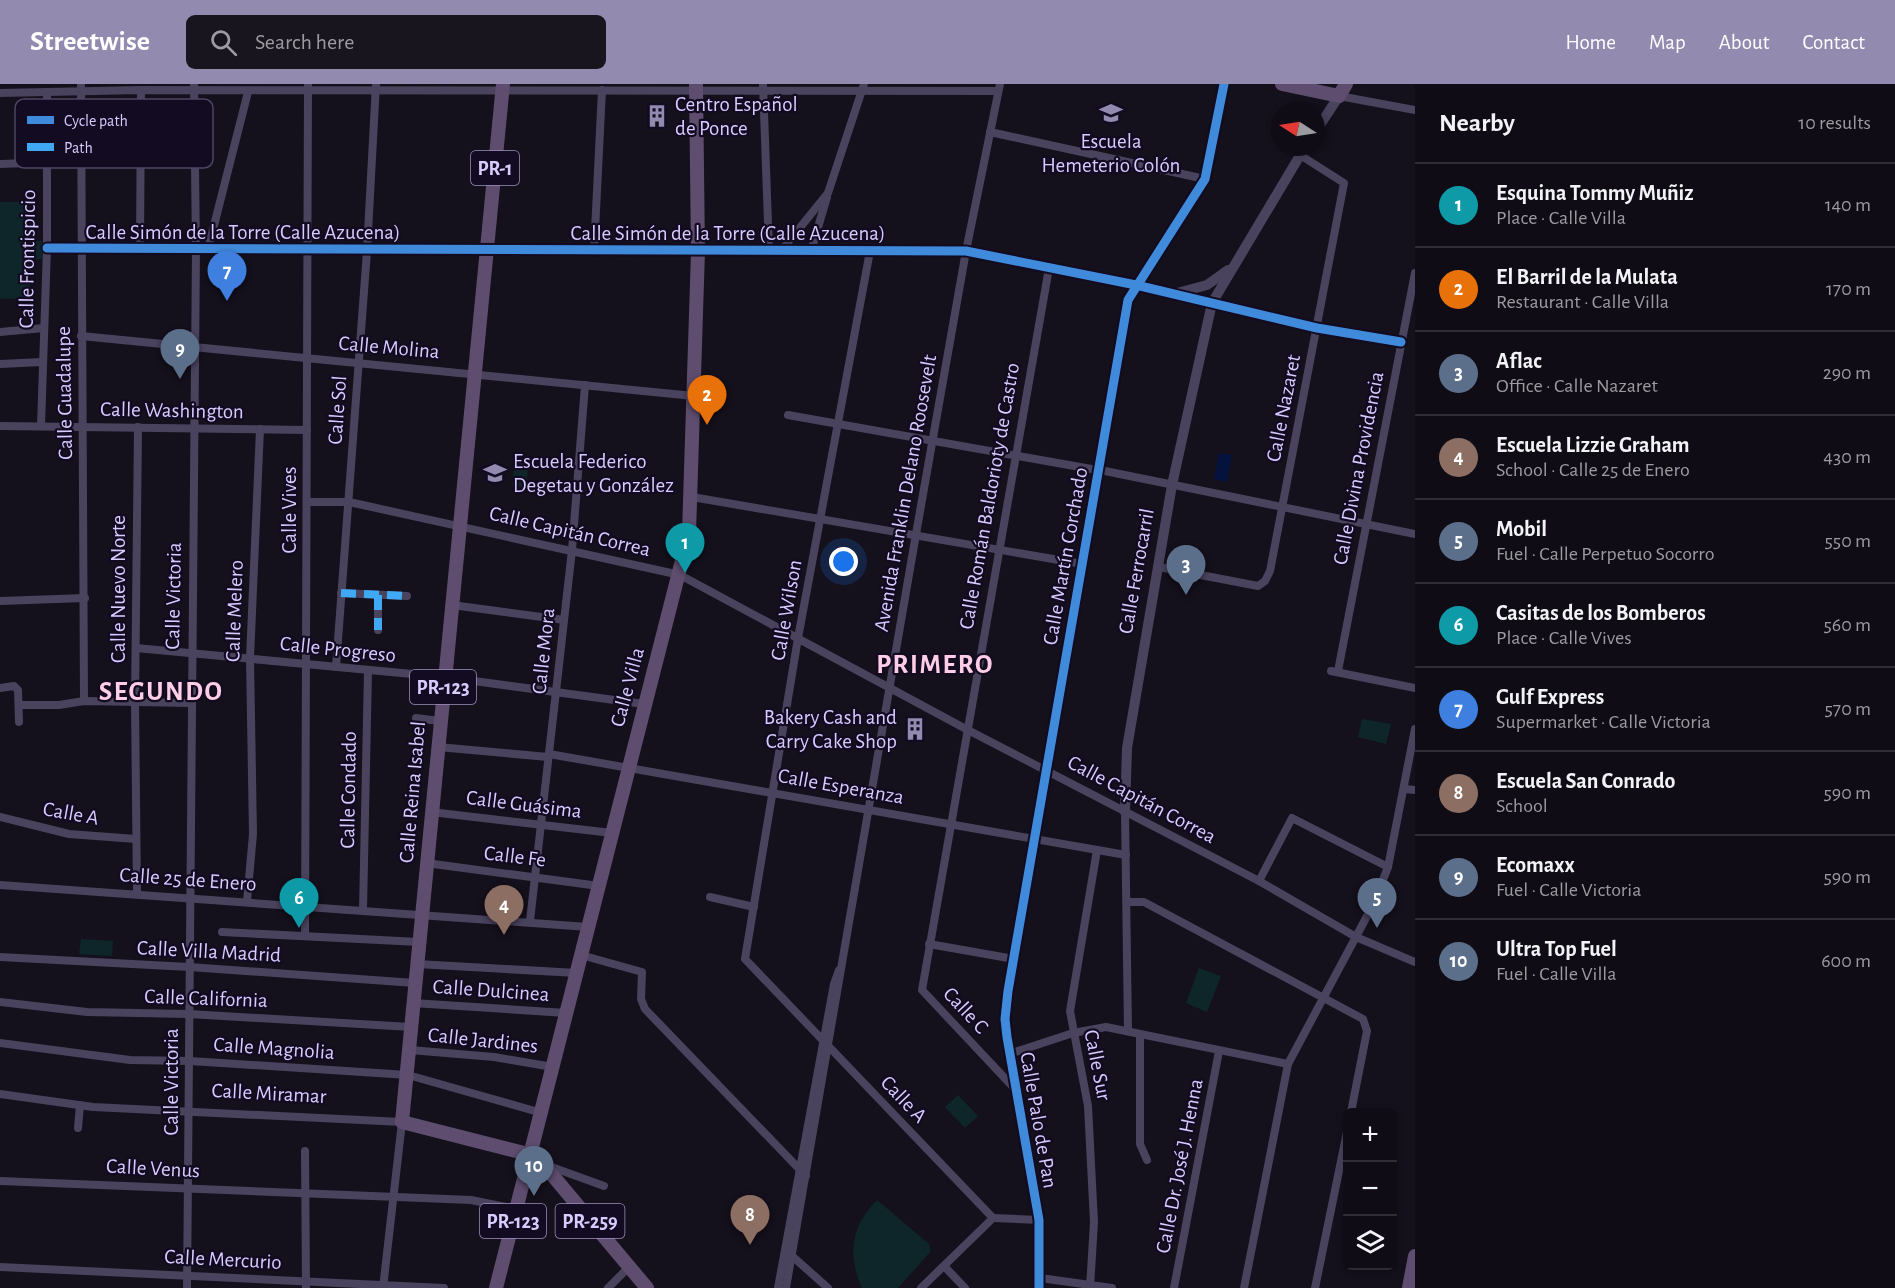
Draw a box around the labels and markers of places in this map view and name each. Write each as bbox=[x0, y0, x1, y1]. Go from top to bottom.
place label: Centro Español de Ponce bbox=[675, 94, 798, 139]
school or university icon: Escuela Hemeterio Colón bbox=[1098, 100, 1124, 126]
building icon: Centro Español de Ponce bbox=[644, 103, 670, 129]
place label: Escuela Hemeterio Colón bbox=[1042, 131, 1180, 176]
pin: 7 bbox=[208, 252, 246, 301]
pin: 9 bbox=[160, 330, 200, 379]
pin: 2 bbox=[688, 376, 726, 425]
place label: Escuela Federico Degetau y González bbox=[513, 451, 674, 496]
school or university icon: Escuela Federico Degetau y González bbox=[482, 460, 508, 486]
pin: 1 bbox=[666, 524, 704, 573]
pin: 3 bbox=[1166, 546, 1206, 595]
place label: Bakery Cash and Carry Cake Shop bbox=[764, 707, 897, 752]
building icon: Bakery Cash and Carry Cake Shop bbox=[902, 716, 928, 742]
pin: 6 bbox=[280, 878, 318, 928]
pin: 5 bbox=[1358, 878, 1396, 928]
pin: 4 bbox=[484, 886, 524, 935]
pin: 10 bbox=[514, 1146, 554, 1196]
pin: 8 bbox=[730, 1196, 770, 1245]

